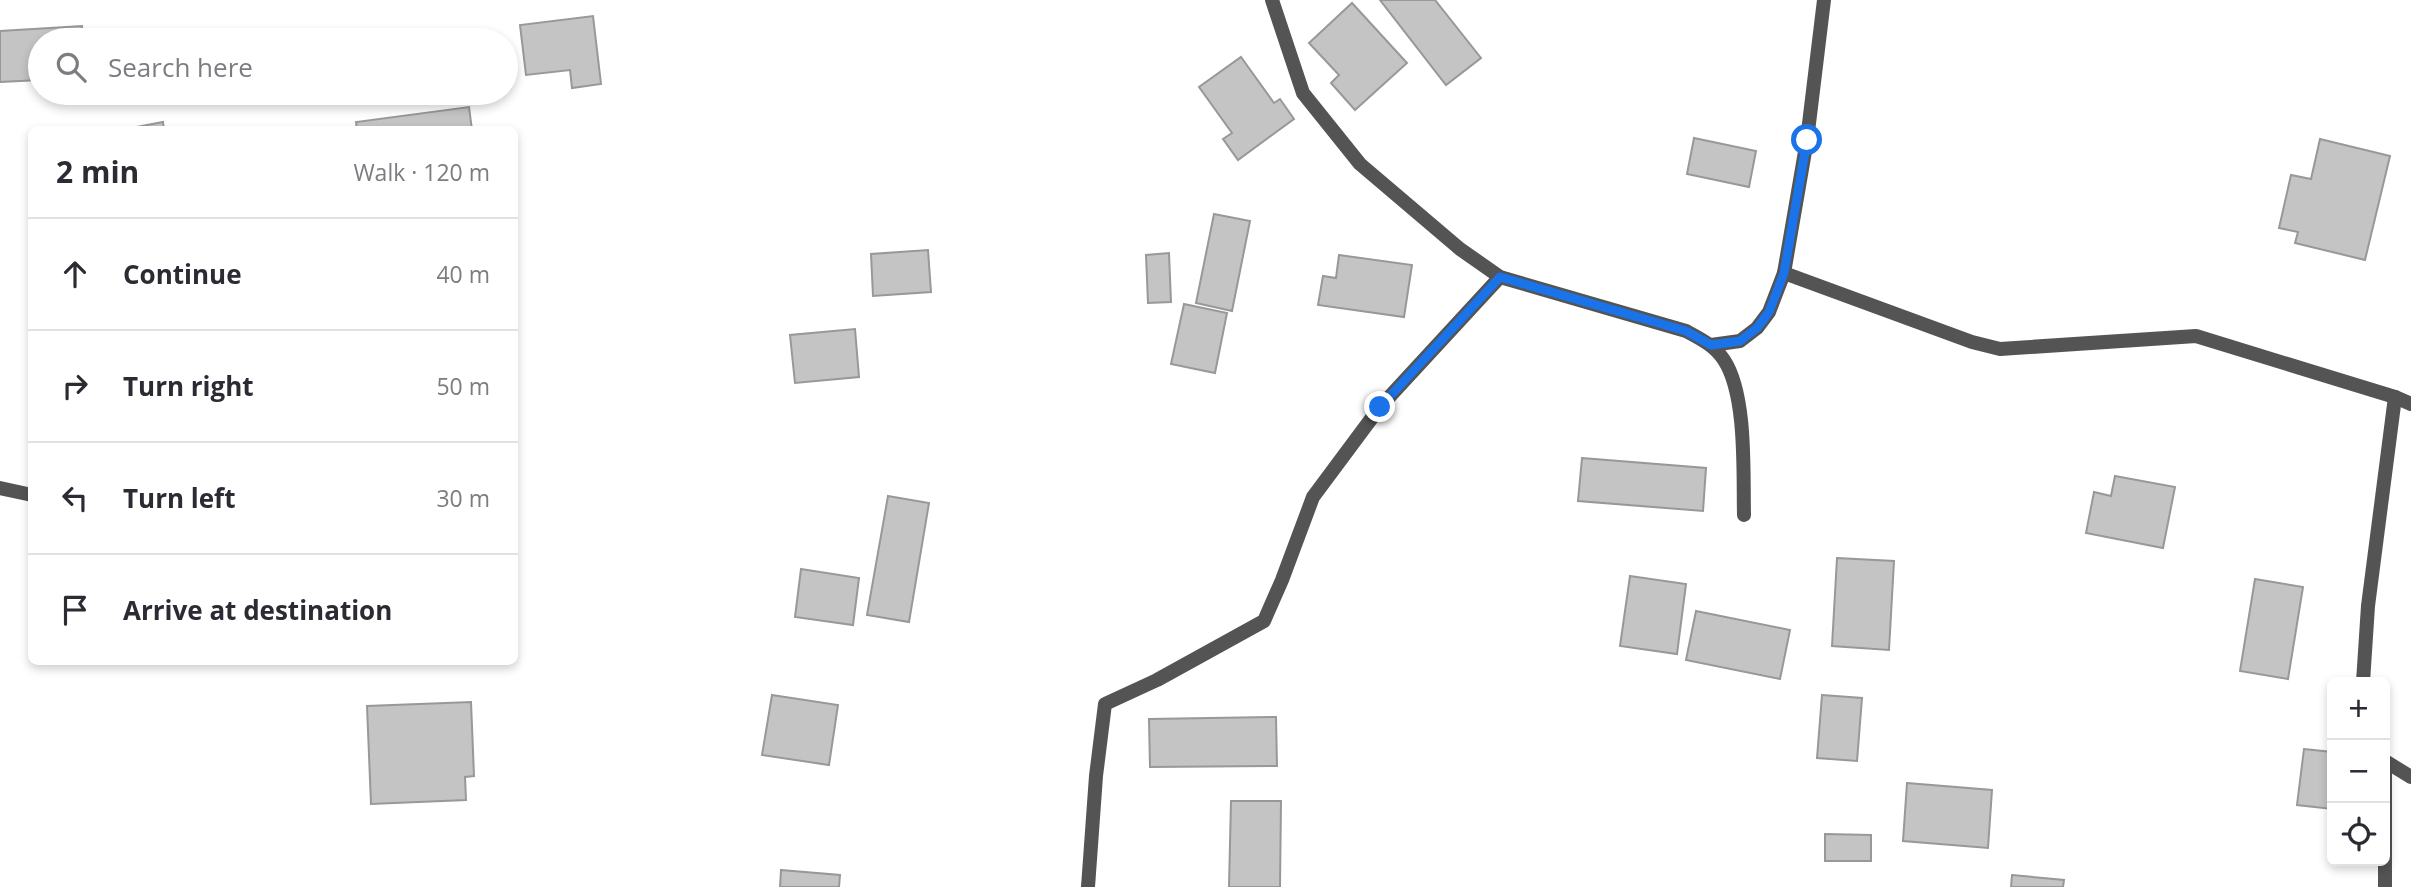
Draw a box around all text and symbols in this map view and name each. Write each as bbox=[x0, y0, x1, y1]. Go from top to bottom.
search box bbox=[28, 28, 518, 105]
icon: search bbox=[52, 48, 90, 86]
text: Search here bbox=[108, 49, 253, 85]
route start bbox=[1791, 124, 1822, 155]
text: 2 min bbox=[56, 151, 139, 192]
text: Walk · 120 m bbox=[353, 156, 490, 188]
icon: ahead bbox=[56, 255, 94, 293]
text: Continue bbox=[123, 256, 242, 292]
text: 40 m bbox=[436, 258, 490, 290]
icon: right bbox=[56, 367, 94, 405]
text: Turn right bbox=[123, 368, 254, 404]
text: 50 m bbox=[436, 370, 490, 402]
route end bbox=[1364, 391, 1395, 422]
icon: left bbox=[56, 479, 94, 517]
text: Turn left bbox=[123, 480, 235, 516]
text: 30 m bbox=[436, 482, 490, 514]
icon: arrive bbox=[56, 591, 94, 629]
text: Arrive at destination bbox=[123, 592, 392, 628]
map controls bbox=[2327, 677, 2390, 866]
button: + bbox=[2327, 677, 2390, 740]
button: − bbox=[2327, 740, 2390, 803]
button: locate bbox=[2327, 803, 2390, 866]

